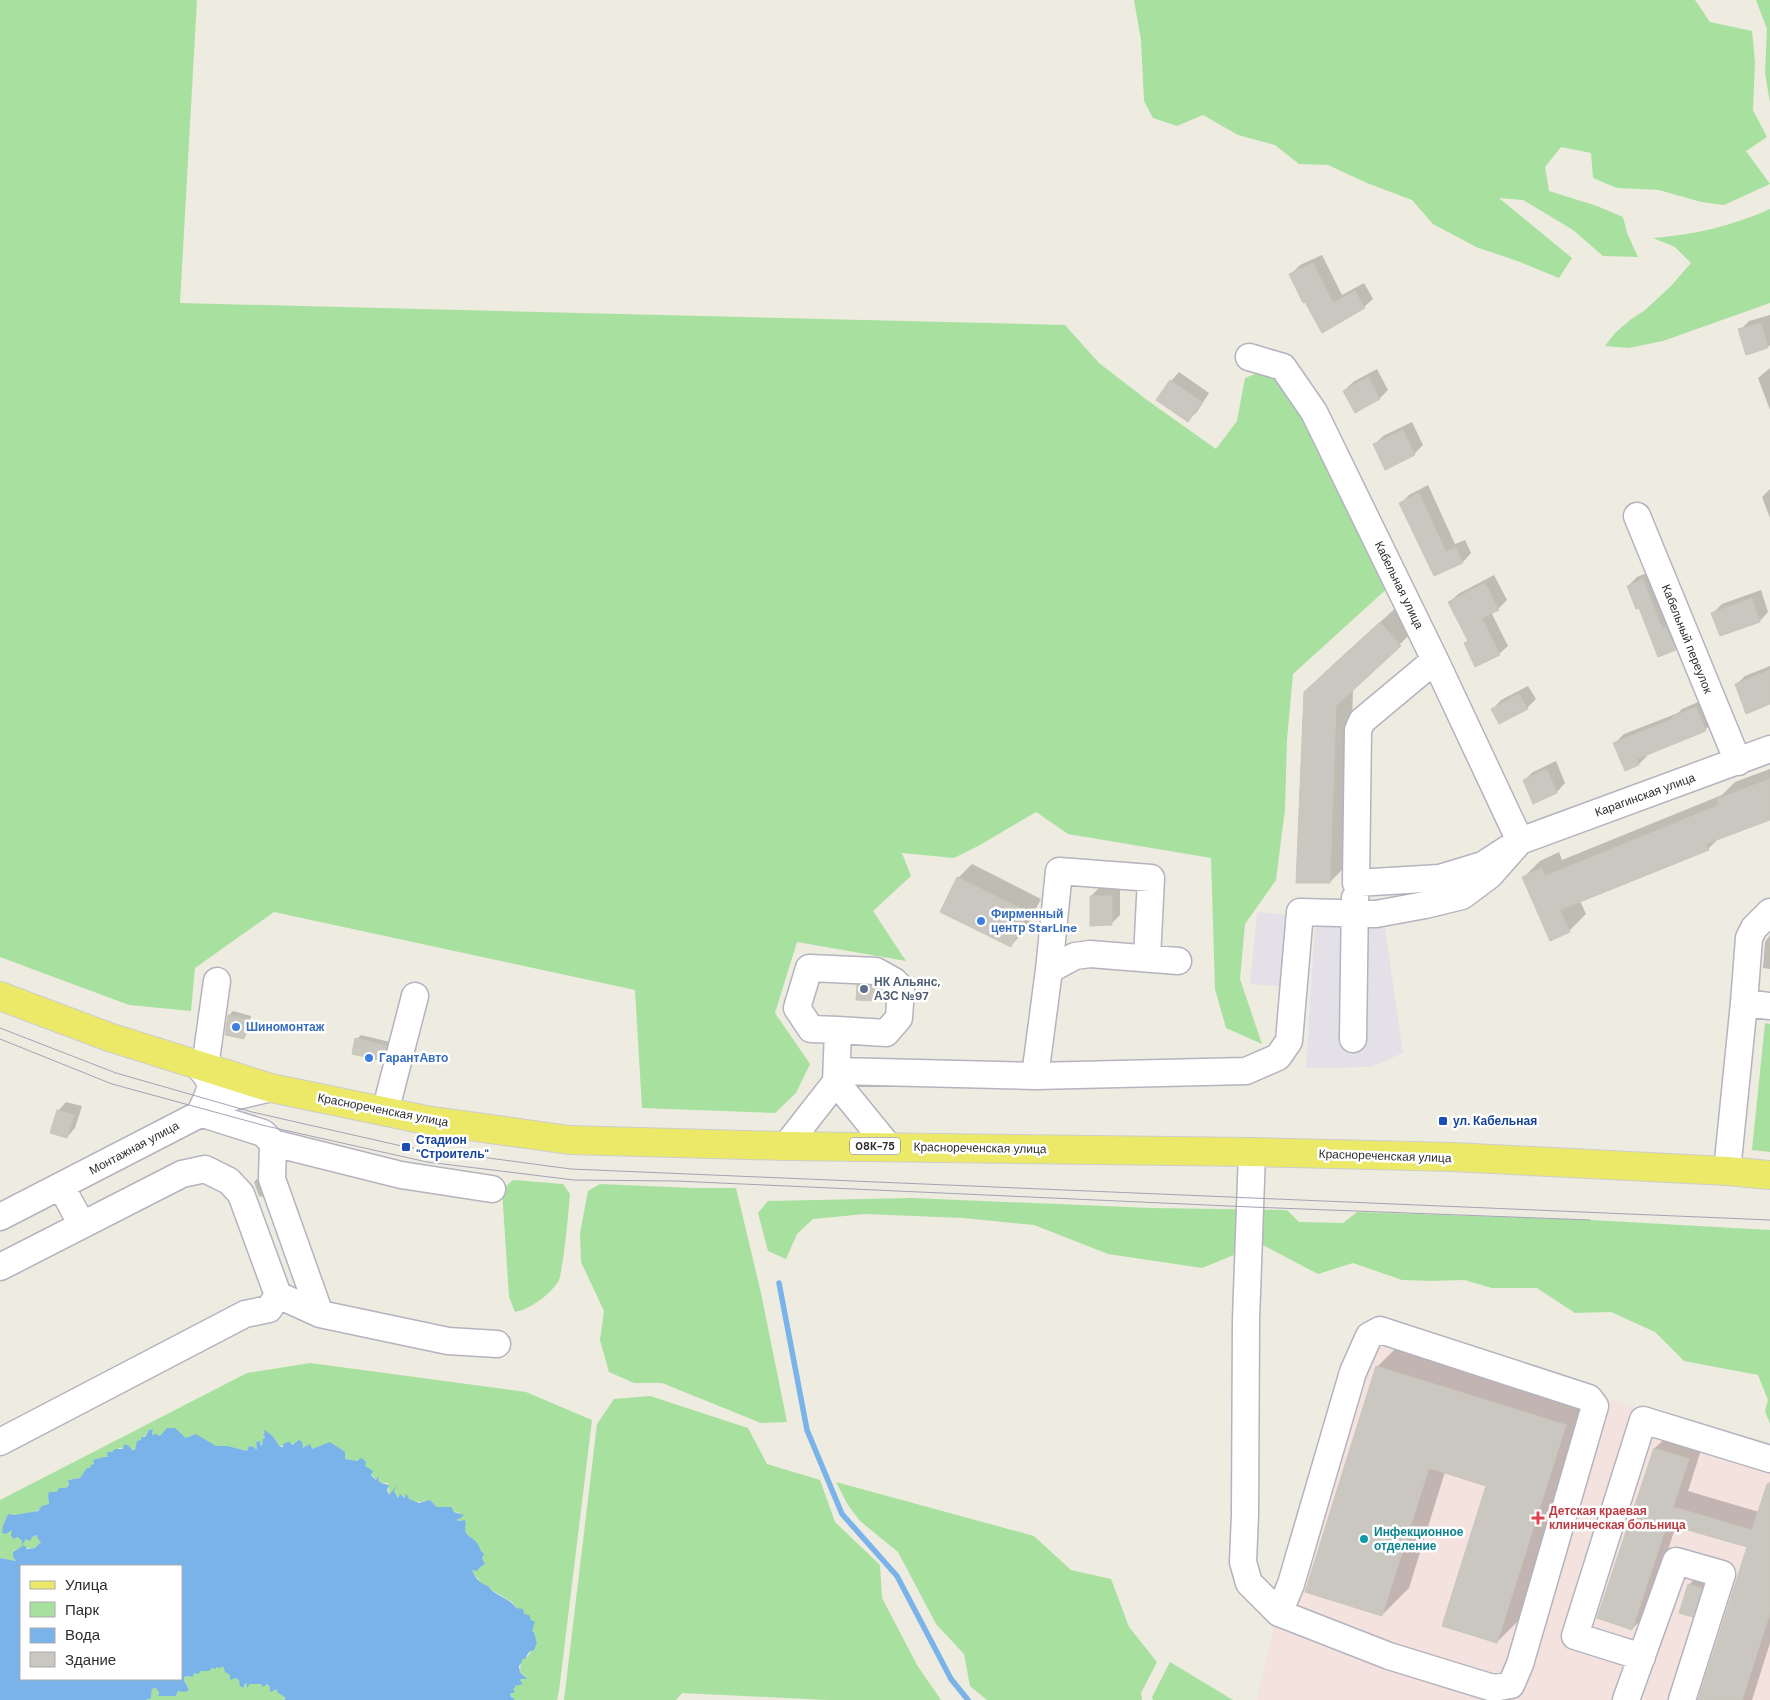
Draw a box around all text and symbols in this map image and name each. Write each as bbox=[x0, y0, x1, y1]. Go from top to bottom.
street label: Кабельная улица bbox=[1371, 538, 1427, 632]
street label: Кабельный переулок bbox=[1658, 582, 1716, 697]
street label: Карагинская улица bbox=[1593, 769, 1698, 821]
place label: Фирменный центр StarLine bbox=[991, 906, 1077, 936]
marker: Фирменный центр StarLine bbox=[975, 915, 987, 927]
place label: НК Альянс, АЗС №97 bbox=[874, 974, 940, 1004]
marker: НК Альянс, АЗС №97 bbox=[858, 983, 870, 995]
place label: Шиномонтаж bbox=[246, 1019, 325, 1035]
marker: Шиномонтаж bbox=[230, 1021, 242, 1033]
place label: ГарантАвто bbox=[379, 1050, 448, 1066]
marker: ГарантАвто bbox=[363, 1052, 375, 1064]
street label: Краснореченская улица bbox=[316, 1089, 450, 1131]
place label: ул. Кабельная bbox=[1453, 1113, 1537, 1129]
marker: ул. Кабельная bbox=[1437, 1115, 1449, 1127]
street label: Монтажная улица bbox=[86, 1117, 182, 1178]
place label: Стадион "Строитель" bbox=[416, 1132, 489, 1162]
road number: 08К-75 bbox=[850, 1138, 900, 1154]
street label: Краснореченская улица bbox=[913, 1139, 1047, 1157]
marker: Стадион "Строитель" bbox=[400, 1141, 412, 1153]
street label: Краснореченская улица bbox=[1318, 1146, 1452, 1166]
place label: Детская краевая клиническая больница bbox=[1549, 1503, 1686, 1533]
marker: Детская краевая клиническая больница bbox=[1531, 1511, 1545, 1525]
place label: Инфекционное отделение bbox=[1374, 1524, 1464, 1554]
marker: Инфекционное отделение bbox=[1358, 1533, 1370, 1545]
legend bbox=[20, 1565, 182, 1680]
text: Улица bbox=[65, 1575, 108, 1595]
text: Парк bbox=[65, 1600, 99, 1620]
text: Вода bbox=[65, 1625, 101, 1645]
text: Здание bbox=[65, 1650, 116, 1670]

